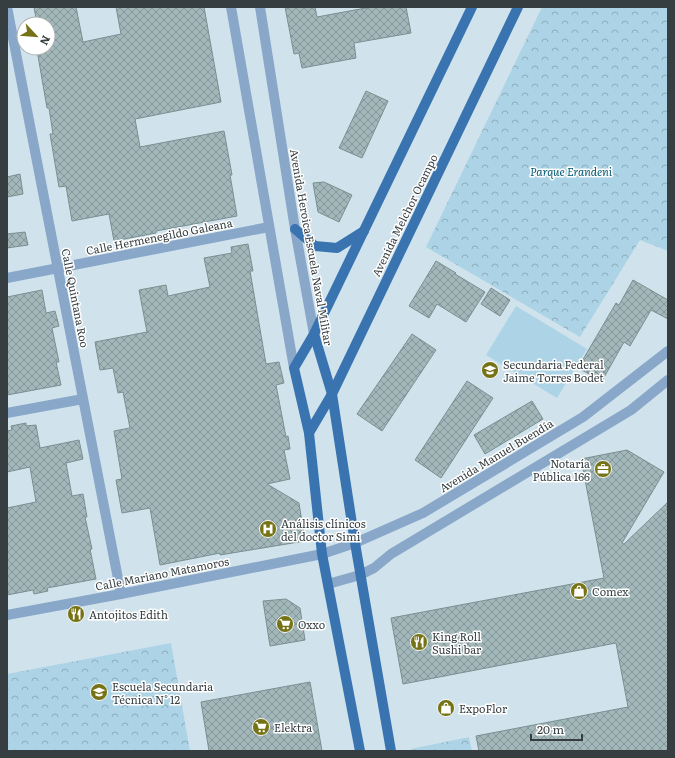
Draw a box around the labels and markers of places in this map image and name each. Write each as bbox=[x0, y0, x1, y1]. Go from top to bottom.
place label: Secundaria Federal Jaime Torres Bodet bbox=[503, 356, 604, 385]
school or university icon: Secundaria Federal Jaime Torres Bodet bbox=[480, 360, 500, 380]
place label: Notaría Pública 166 bbox=[533, 455, 590, 484]
office icon: Notaría Pública 166 bbox=[593, 459, 613, 479]
place label: Análisis clínicos del doctor Simi bbox=[281, 515, 366, 544]
hospital icon: Análisis clínicos del doctor Simi bbox=[258, 519, 278, 539]
shop icon: Comex bbox=[569, 581, 589, 601]
place label: Comex bbox=[592, 583, 629, 599]
restaurant icon: Antojitos Edith bbox=[66, 604, 86, 624]
place label: Antojitos Edith bbox=[89, 606, 168, 622]
supermarket icon: Oxxo bbox=[275, 614, 295, 634]
place label: Oxxo bbox=[298, 616, 325, 632]
place label: King Roll Sushi bar bbox=[432, 628, 482, 657]
restaurant icon: King Roll Sushi bar bbox=[409, 632, 429, 652]
place label: Escuela Secundaria Técnica N° 12 bbox=[112, 678, 213, 707]
school or university icon: Escuela Secundaria Técnica N° 12 bbox=[89, 682, 109, 702]
shop icon: ExpoFlor bbox=[436, 698, 456, 718]
place label: ExpoFlor bbox=[459, 700, 508, 716]
supermarket icon: Elektra bbox=[251, 717, 271, 737]
place label: Elektra bbox=[274, 719, 312, 735]

